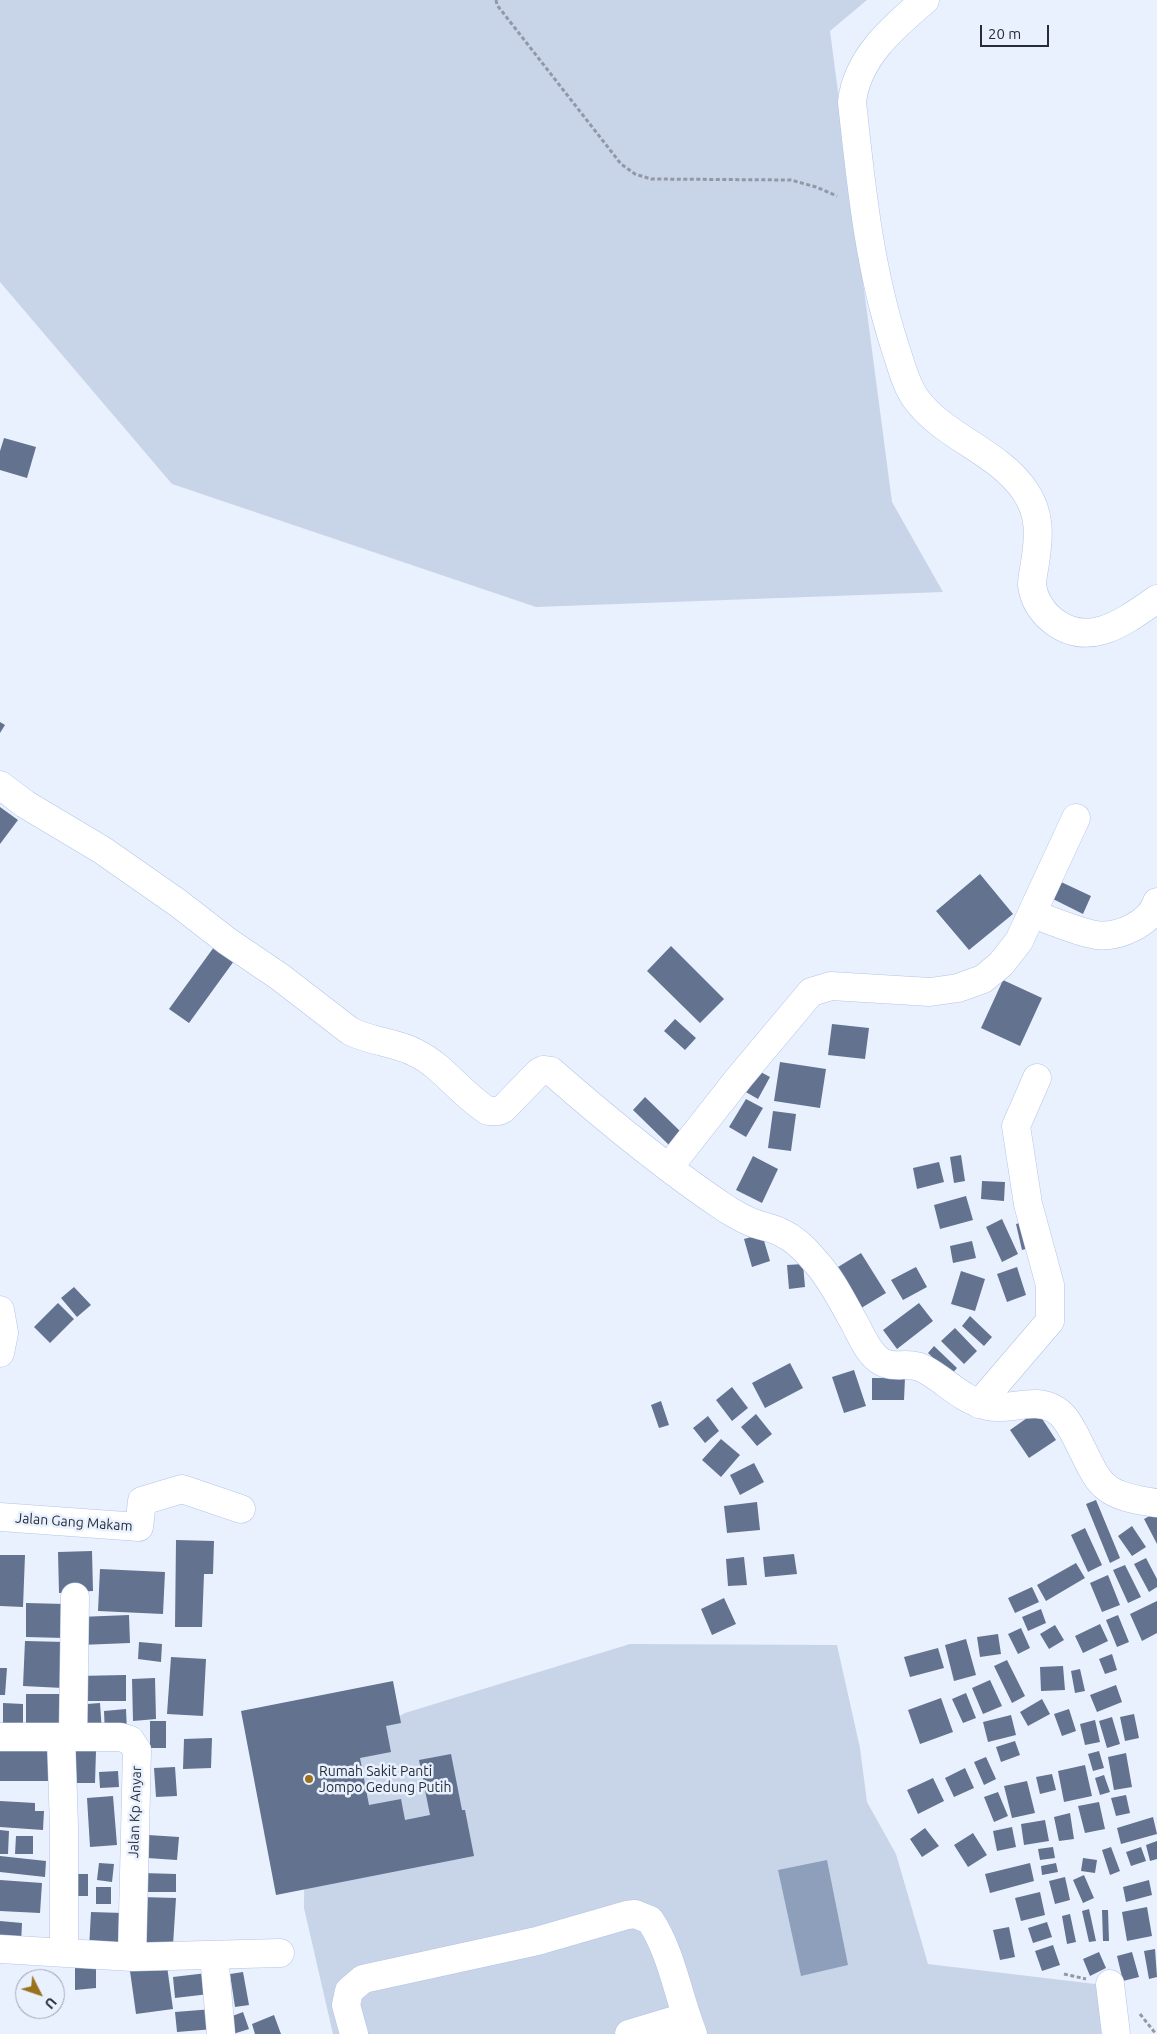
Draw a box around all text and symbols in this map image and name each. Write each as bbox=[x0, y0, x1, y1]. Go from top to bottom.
scale bar bbox=[982, 15, 1051, 47]
text: 20 m bbox=[988, 25, 1021, 42]
street label: Jalan Gang Makam bbox=[15, 1510, 133, 1534]
place label: Rumah Sakit Panti Jompo Gedung Putih bbox=[319, 1763, 451, 1795]
street label: Jalan Kp Anyar bbox=[125, 1766, 145, 1858]
marker: Rumah Sakit Panti Jompo Gedung Putih bbox=[303, 1773, 315, 1785]
north arrow bbox=[15, 1969, 65, 2019]
text: U bbox=[41, 1994, 60, 2012]

